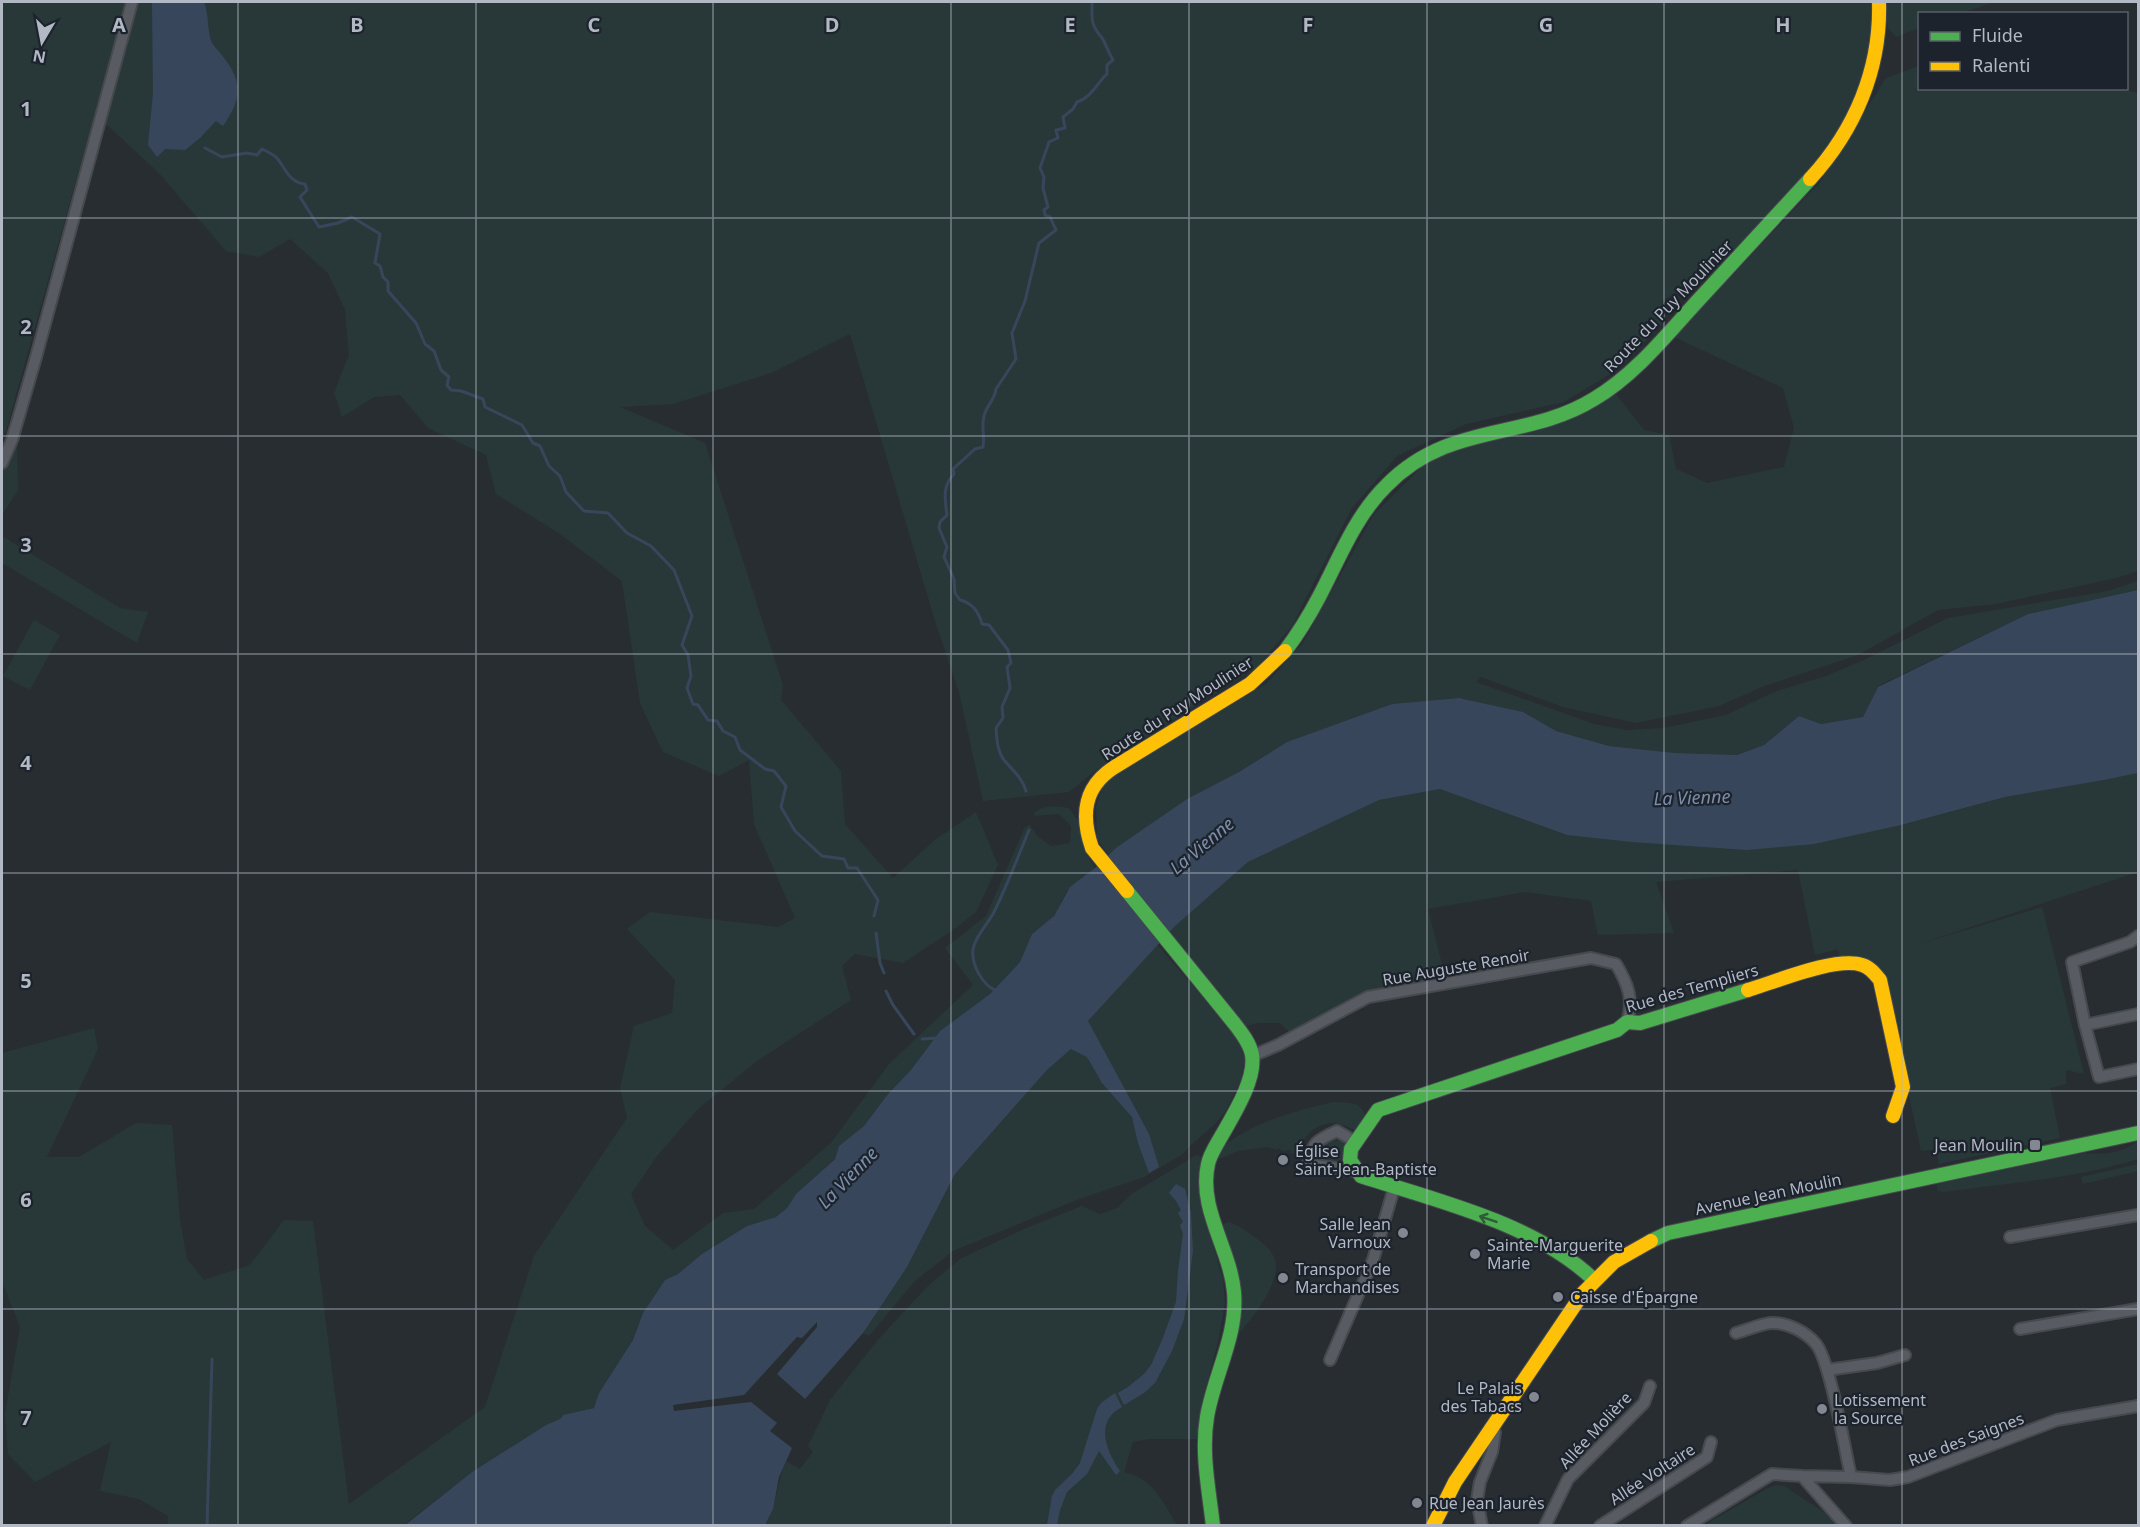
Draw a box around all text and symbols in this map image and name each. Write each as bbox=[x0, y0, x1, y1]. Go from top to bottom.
text: A bbox=[112, 11, 126, 38]
text: B bbox=[350, 11, 364, 38]
text: C bbox=[588, 11, 601, 38]
text: D bbox=[825, 11, 839, 38]
text: E bbox=[1064, 11, 1076, 38]
text: F bbox=[1303, 11, 1313, 38]
text: G bbox=[1539, 11, 1553, 38]
text: H bbox=[1775, 11, 1791, 38]
north arrow bbox=[12, 12, 72, 72]
legend bbox=[1918, 12, 2128, 90]
text: Fluide bbox=[1972, 23, 2023, 47]
text: N bbox=[31, 45, 48, 69]
text: Ralenti bbox=[1972, 53, 2030, 77]
text: 1 bbox=[20, 95, 32, 122]
street label: Route du Puy Moulinier bbox=[1599, 235, 1737, 377]
text: 2 bbox=[20, 313, 32, 340]
text: 3 bbox=[20, 531, 32, 558]
street label: Route du Puy Moulinier bbox=[1097, 651, 1257, 765]
text: 4 bbox=[20, 749, 32, 776]
water label: La Vienne bbox=[1653, 784, 1731, 810]
water label: La Vienne bbox=[1164, 811, 1239, 879]
street label: Rue Auguste Renoir bbox=[1381, 943, 1532, 991]
street label: Rue des Templiers bbox=[1623, 959, 1761, 1017]
text: 5 bbox=[20, 967, 32, 994]
place label: Jean Moulin bbox=[1932, 1134, 2023, 1156]
marker: Jean Moulin bbox=[2028, 1138, 2042, 1152]
place label: Église Saint-Jean-Baptiste bbox=[1295, 1140, 1437, 1180]
water label: La Vienne bbox=[812, 1141, 883, 1213]
marker: Église Saint-Jean-Baptiste bbox=[1276, 1153, 1290, 1167]
street label: Avenue Jean Moulin bbox=[1693, 1168, 1843, 1220]
text: 6 bbox=[20, 1186, 32, 1213]
place label: Salle Jean Varnoux bbox=[1320, 1213, 1392, 1253]
one-way arrow bbox=[1479, 1213, 1498, 1224]
marker: Salle Jean Varnoux bbox=[1396, 1226, 1410, 1240]
place label: Sainte-Marguerite Marie bbox=[1487, 1234, 1623, 1274]
marker: Sainte-Marguerite Marie bbox=[1468, 1247, 1482, 1261]
place label: Transport de Marchandises bbox=[1295, 1258, 1400, 1298]
marker: Transport de Marchandises bbox=[1276, 1271, 1290, 1285]
place label: Caisse d'Épargne bbox=[1570, 1286, 1698, 1308]
marker: Caisse d'Épargne bbox=[1551, 1290, 1565, 1304]
place label: Le Palais des Tabacs bbox=[1441, 1377, 1522, 1417]
street label: Allée Molière bbox=[1554, 1387, 1636, 1473]
place label: Lotissement la Source bbox=[1834, 1389, 1926, 1429]
marker: Le Palais des Tabacs bbox=[1527, 1390, 1541, 1404]
marker: Lotissement la Source bbox=[1815, 1402, 1829, 1416]
text: 7 bbox=[20, 1404, 32, 1431]
street label: Rue des Saignes bbox=[1905, 1407, 2027, 1471]
street label: Allée Voltaire bbox=[1605, 1438, 1699, 1510]
place label: Rue Jean Jaurès bbox=[1429, 1492, 1545, 1514]
marker: Rue Jean Jaurès bbox=[1410, 1496, 1424, 1510]

